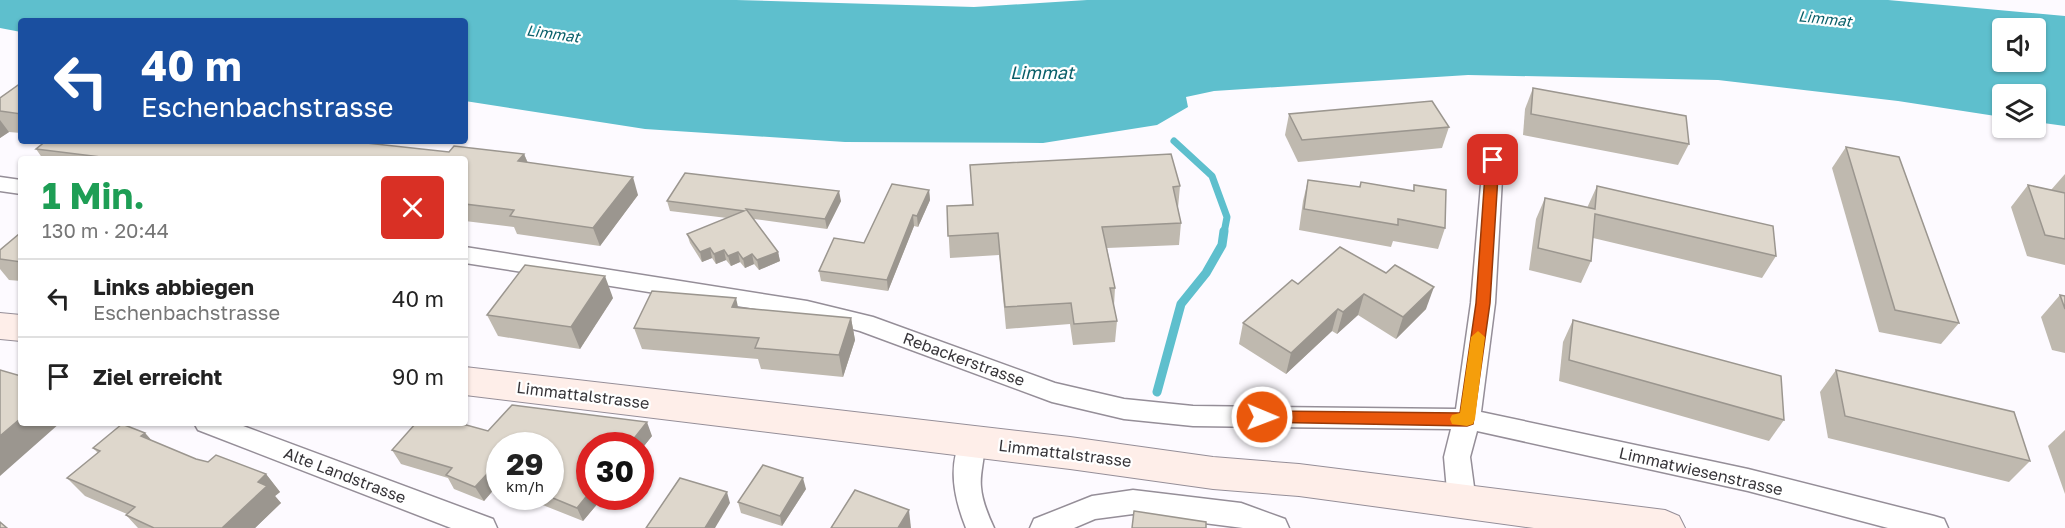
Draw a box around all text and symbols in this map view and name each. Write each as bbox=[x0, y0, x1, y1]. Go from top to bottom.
water label: Limmat bbox=[1797, 6, 1855, 30]
map controls bbox=[1992, 18, 2046, 138]
button: sound bbox=[1992, 18, 2046, 72]
water label: Limmat bbox=[525, 20, 583, 46]
text: 40 m bbox=[141, 40, 242, 90]
icon: left bbox=[42, 42, 120, 120]
water label: Limmat bbox=[1010, 61, 1076, 83]
button: layers bbox=[1992, 84, 2046, 138]
text: Eschenbachstrasse bbox=[141, 91, 393, 123]
pin bbox=[1467, 134, 1518, 185]
icon: arrive bbox=[1476, 143, 1509, 176]
text: 1 Min. bbox=[42, 174, 145, 217]
button: close bbox=[381, 176, 444, 239]
text: 130 m · 20:44 bbox=[42, 218, 169, 242]
text: Links abbiegen bbox=[93, 273, 254, 300]
icon: left bbox=[42, 282, 75, 315]
text: 40 m bbox=[392, 285, 444, 312]
text: Eschenbachstrasse bbox=[93, 300, 280, 324]
street label: Rebackerstrasse bbox=[900, 328, 1028, 390]
icon: arrive bbox=[42, 360, 75, 393]
text: Ziel erreicht bbox=[93, 363, 222, 390]
text: 90 m bbox=[392, 363, 444, 390]
street label: Limmattalstrasse bbox=[515, 377, 651, 413]
position arrow bbox=[1230, 385, 1294, 449]
speed limit sign: 30 bbox=[576, 432, 654, 510]
street label: Limmattalstrasse bbox=[997, 435, 1133, 471]
street label: Limmatwiesenstrasse bbox=[1617, 442, 1785, 500]
street label: Alte Landstrasse bbox=[281, 443, 409, 507]
text: 29 bbox=[506, 446, 544, 482]
text: km/h bbox=[506, 477, 544, 495]

